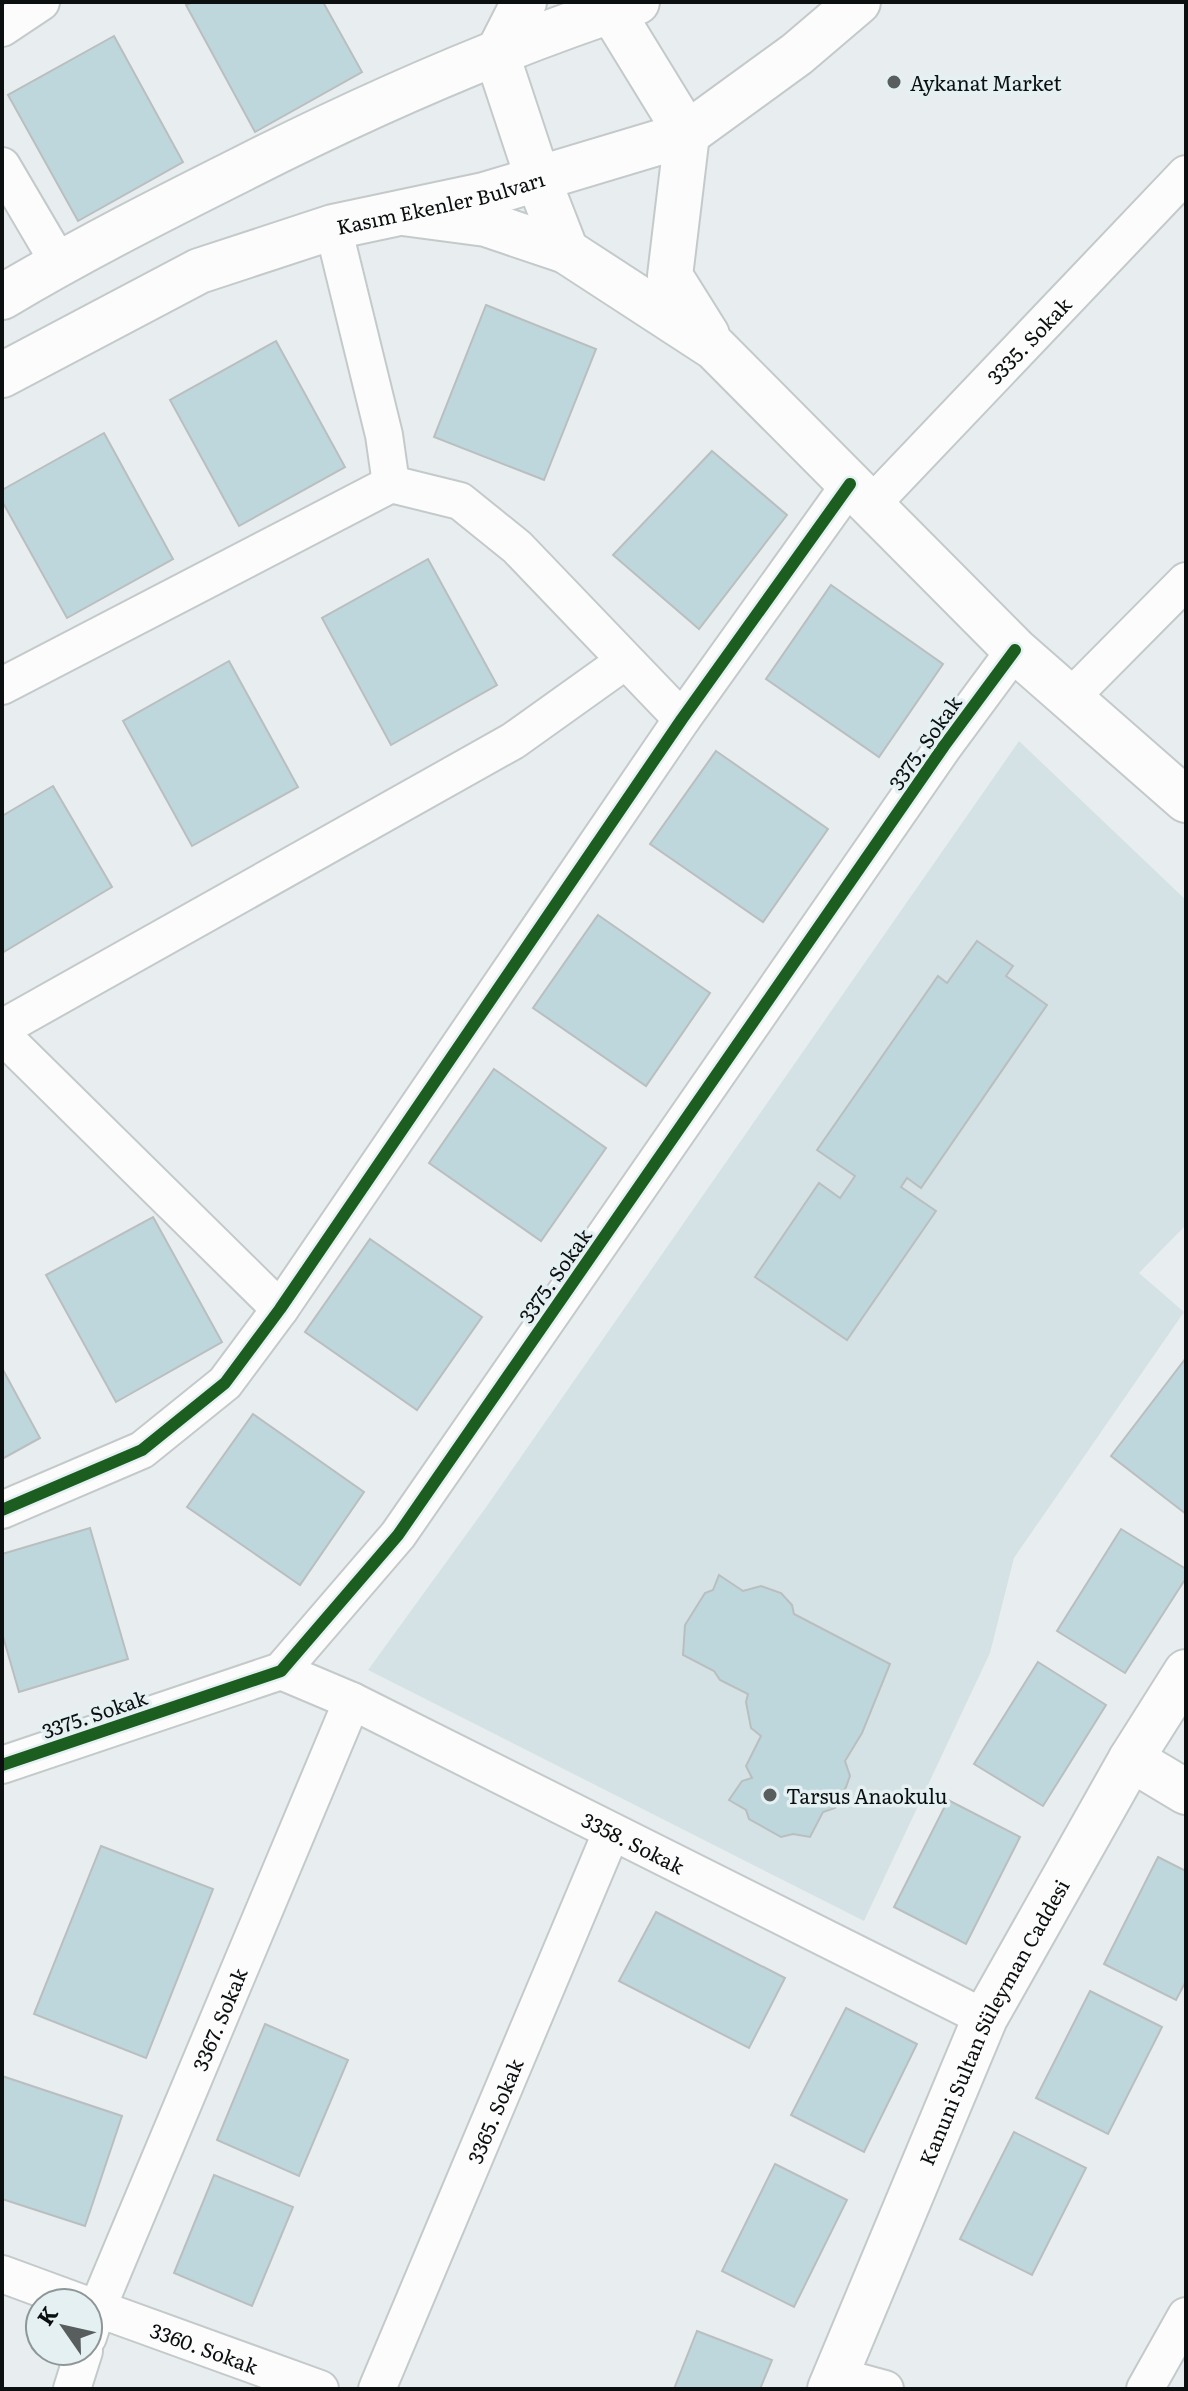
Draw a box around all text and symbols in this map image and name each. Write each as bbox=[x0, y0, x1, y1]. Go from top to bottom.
place label: Aykanat Market bbox=[910, 67, 1062, 97]
marker: Aykanat Market bbox=[885, 73, 903, 91]
street label: Kasım Ekenler Bulvarı bbox=[334, 163, 548, 241]
street label: 3335. Sokak bbox=[979, 289, 1078, 390]
street label: 3375. Sokak bbox=[880, 688, 968, 795]
street label: 3375. Sokak bbox=[510, 1221, 598, 1328]
street label: 3375. Sokak bbox=[37, 1681, 151, 1745]
place label: Tarsus Anaokulu bbox=[786, 1780, 948, 1810]
marker: Tarsus Anaokulu bbox=[761, 1786, 779, 1804]
street label: 3358. Sokak bbox=[577, 1804, 691, 1881]
street label: Kanuni Sultan Süleyman Caddesi bbox=[910, 1873, 1076, 2169]
street label: 3367. Sokak bbox=[184, 1962, 254, 2075]
street label: 3365. Sokak bbox=[459, 2053, 530, 2168]
north arrow bbox=[24, 2287, 104, 2367]
text: K bbox=[28, 2298, 65, 2331]
street label: 3360. Sokak bbox=[147, 2314, 263, 2381]

